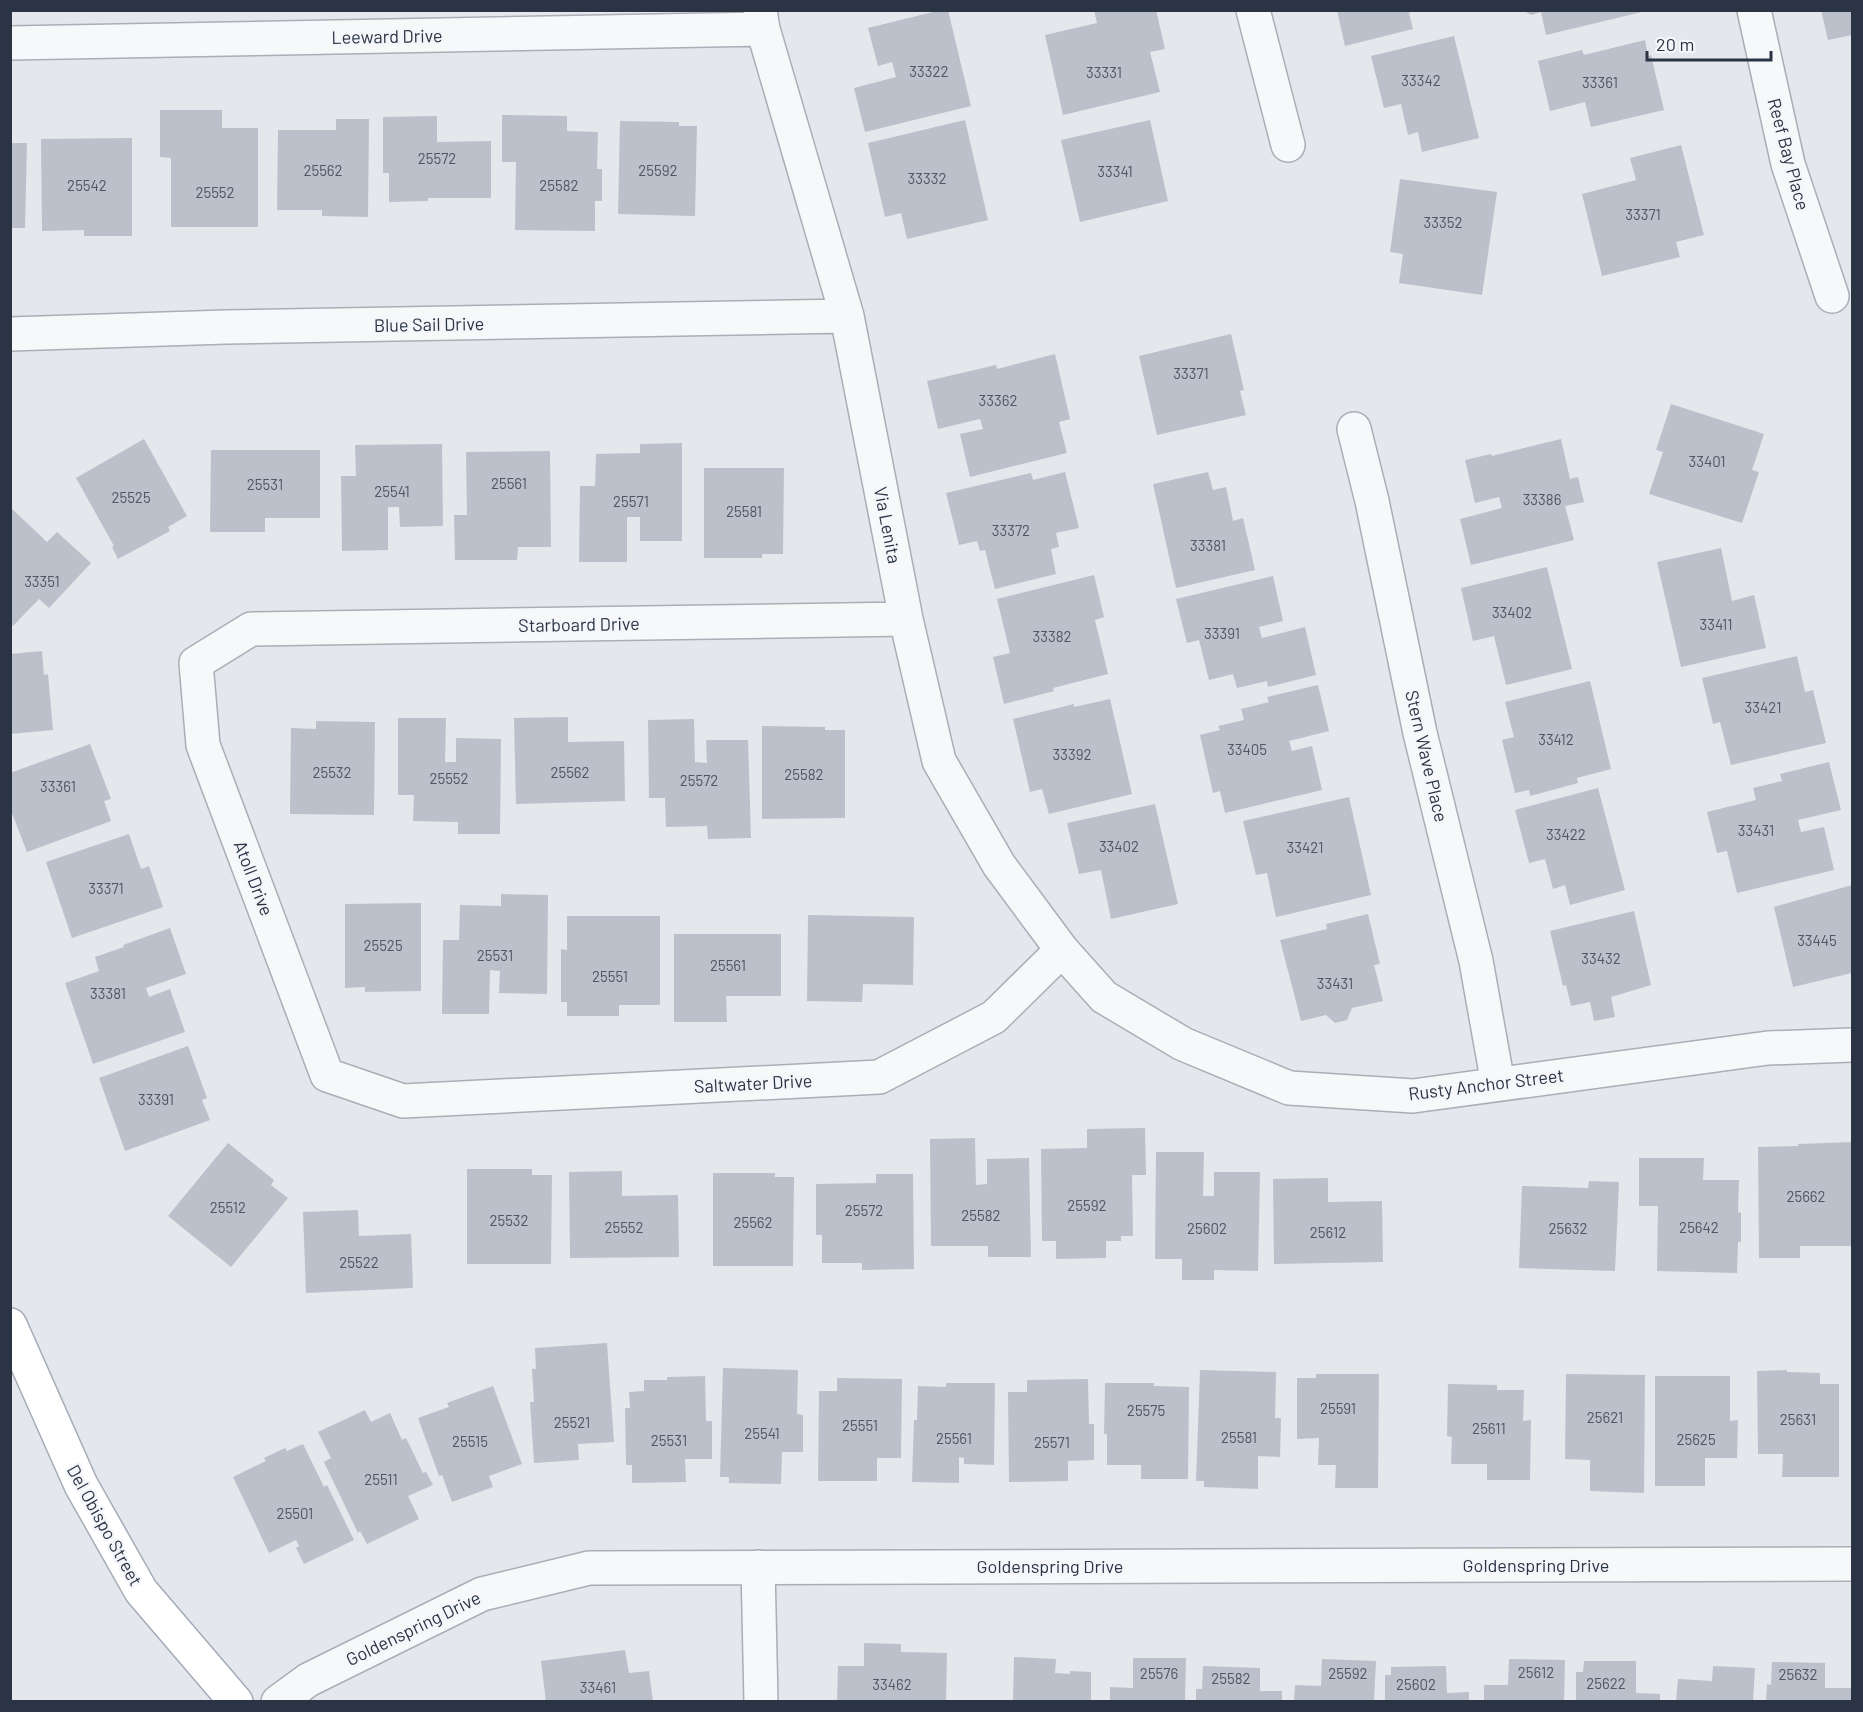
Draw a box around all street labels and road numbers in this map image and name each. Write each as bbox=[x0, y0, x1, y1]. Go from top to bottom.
street label: Leeward Drive bbox=[331, 24, 443, 48]
street label: Reef Bay Place bbox=[1763, 96, 1815, 212]
street label: Blue Sail Drive bbox=[374, 312, 484, 336]
street label: Via Lenita bbox=[870, 485, 906, 565]
street label: Starboard Drive bbox=[518, 612, 640, 636]
street label: Stern Wave Place bbox=[1401, 688, 1453, 824]
street label: Atoll Drive bbox=[230, 837, 278, 919]
street label: Rusty Anchor Street bbox=[1407, 1064, 1565, 1104]
street label: Saltwater Drive bbox=[693, 1069, 813, 1097]
street label: Del Obispo Street bbox=[63, 1461, 147, 1589]
street label: Goldenspring Drive bbox=[1463, 1554, 1609, 1576]
street label: Goldenspring Drive bbox=[977, 1555, 1123, 1577]
street label: Goldenspring Drive bbox=[342, 1586, 484, 1670]

